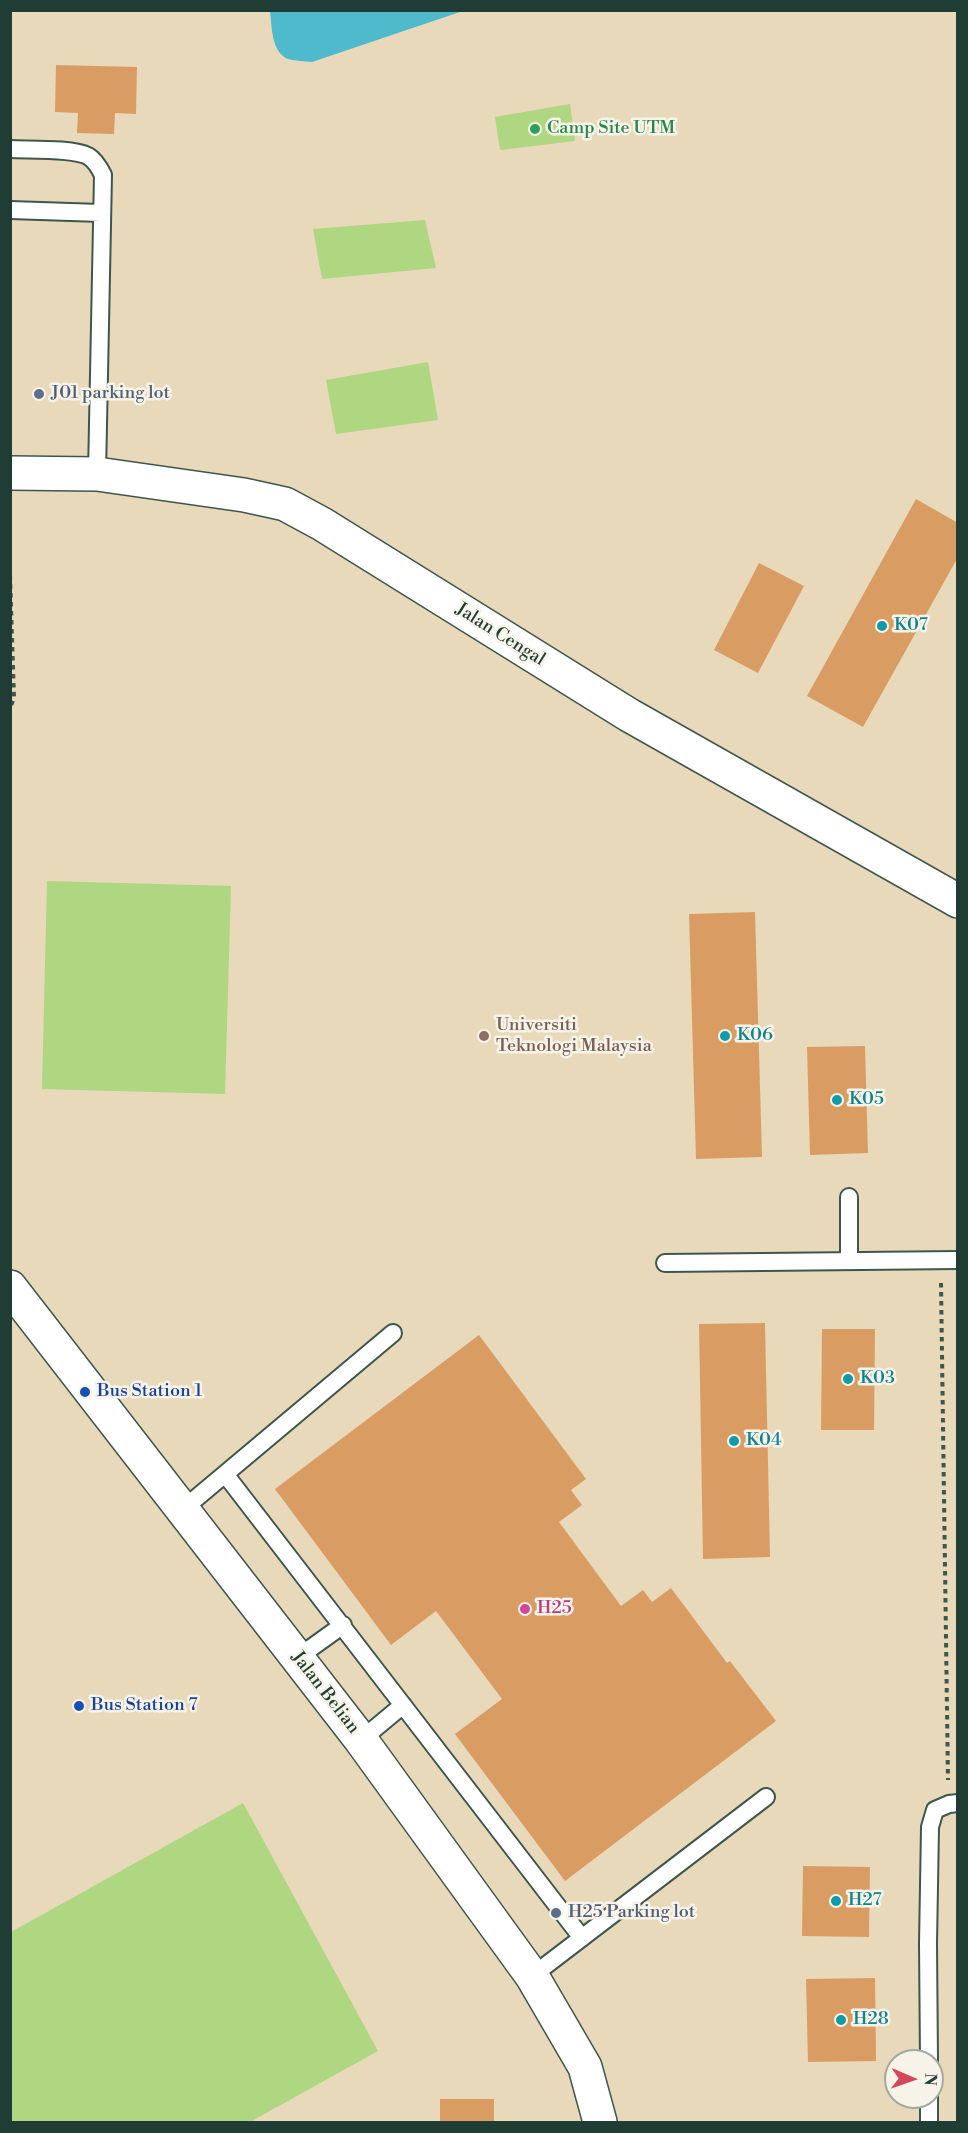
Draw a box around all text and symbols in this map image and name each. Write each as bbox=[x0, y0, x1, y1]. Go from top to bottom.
place label: Camp Site UTM bbox=[547, 118, 675, 140]
marker: Camp Site UTM bbox=[528, 122, 542, 136]
place label: J01 parking lot bbox=[51, 383, 170, 405]
marker: J01 parking lot bbox=[32, 387, 46, 401]
street label: Jalan Cengal bbox=[451, 599, 549, 671]
place label: K07 bbox=[894, 615, 928, 637]
marker: K07 bbox=[875, 619, 889, 633]
place label: Universiti Teknologi Malaysia bbox=[496, 1015, 652, 1058]
place label: K06 bbox=[737, 1025, 773, 1047]
marker: Universiti Teknologi Malaysia bbox=[477, 1029, 491, 1043]
marker: K06 bbox=[718, 1029, 732, 1043]
place label: K05 bbox=[849, 1089, 884, 1111]
marker: K05 bbox=[830, 1093, 844, 1107]
place label: K03 bbox=[860, 1368, 895, 1390]
marker: K03 bbox=[841, 1372, 855, 1386]
place label: Bus Station 1 bbox=[97, 1381, 202, 1403]
marker: Bus Station 1 bbox=[78, 1385, 92, 1399]
place label: K04 bbox=[746, 1430, 782, 1452]
marker: K04 bbox=[727, 1434, 741, 1448]
place label: H25 bbox=[537, 1598, 572, 1620]
marker: H25 bbox=[518, 1602, 532, 1616]
street label: Jalan Belian bbox=[286, 1648, 364, 1738]
place label: Bus Station 7 bbox=[91, 1695, 198, 1717]
marker: Bus Station 7 bbox=[72, 1699, 86, 1713]
place label: H27 bbox=[848, 1890, 882, 1912]
marker: H27 bbox=[829, 1894, 843, 1908]
place label: H25 Parking lot bbox=[568, 1902, 695, 1924]
marker: H25 Parking lot bbox=[549, 1906, 563, 1920]
place label: H28 bbox=[853, 2009, 889, 2031]
marker: H28 bbox=[834, 2013, 848, 2027]
north arrow bbox=[884, 2049, 944, 2109]
text: N bbox=[920, 2073, 940, 2086]

